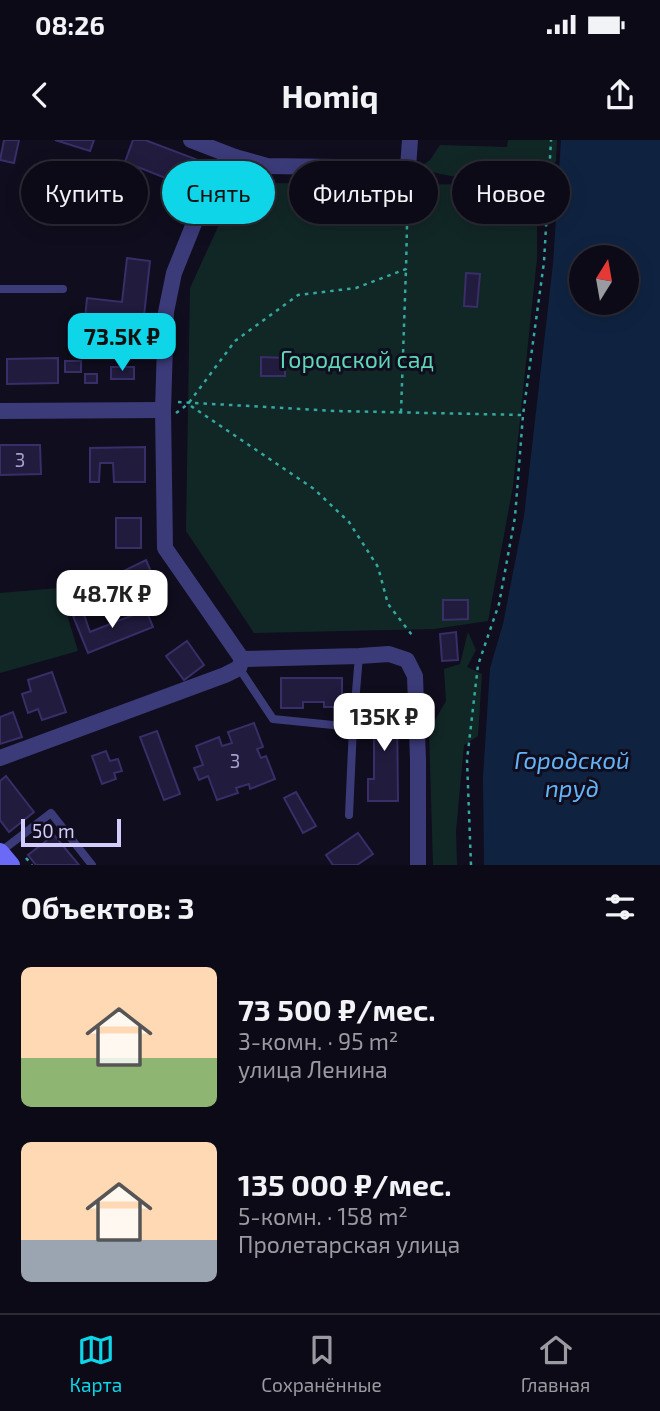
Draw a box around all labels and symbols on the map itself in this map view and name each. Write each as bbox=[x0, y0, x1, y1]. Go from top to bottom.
north arrow bbox=[569, 245, 639, 315]
pin: 73.5K ₽ bbox=[57, 314, 187, 373]
park label: Городской сад bbox=[280, 345, 434, 373]
house number: 3 bbox=[15, 448, 25, 471]
pin: 48.7K ₽ bbox=[47, 570, 177, 630]
pin: 135K ₽ bbox=[327, 694, 441, 753]
water label: Городской пруд bbox=[514, 745, 630, 802]
house number: 3 bbox=[230, 749, 240, 772]
scale bar bbox=[21, 816, 121, 848]

